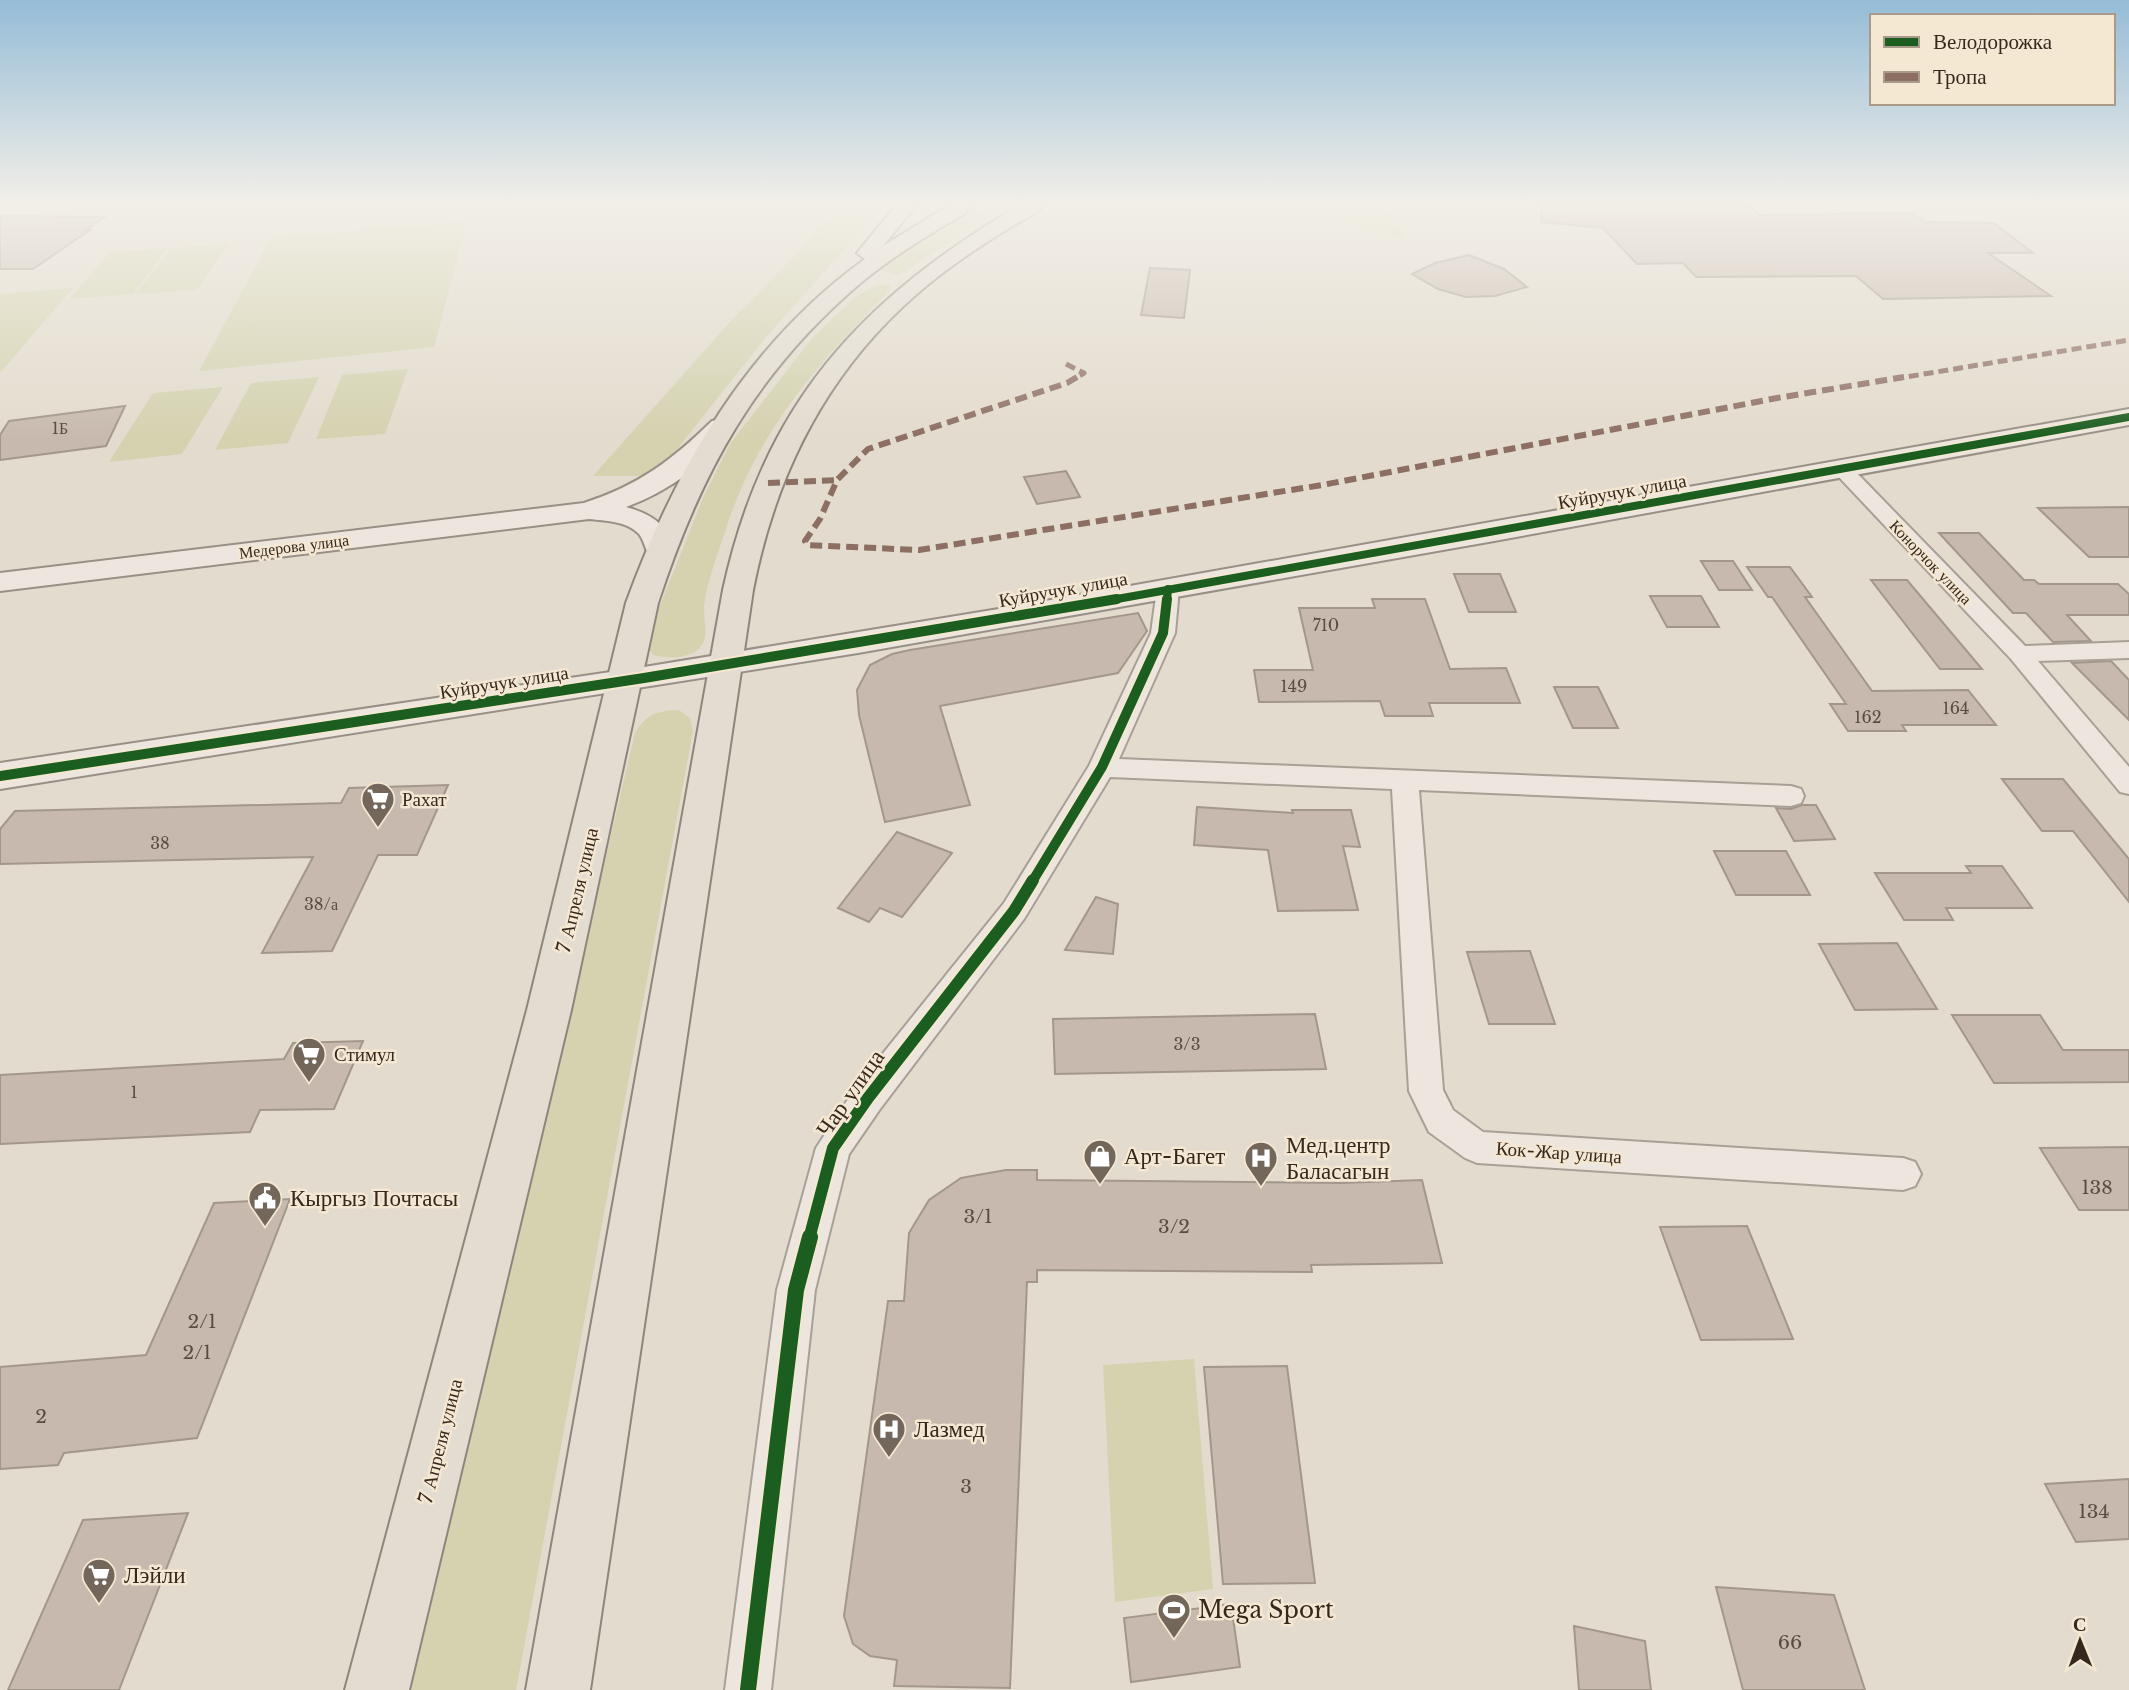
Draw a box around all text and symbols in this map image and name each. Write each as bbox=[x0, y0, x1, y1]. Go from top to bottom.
legend bbox=[1870, 14, 2115, 105]
text: Велодорожка bbox=[1933, 29, 2053, 55]
text: Тропа bbox=[1933, 64, 1987, 90]
house number: 1Б bbox=[52, 418, 68, 438]
street label: Куйручук улица bbox=[1556, 469, 1689, 514]
street label: Конорчок улица bbox=[1886, 516, 1976, 608]
street label: Медерова улица bbox=[238, 529, 350, 563]
street label: Куйручук улица bbox=[997, 567, 1130, 612]
house number: 710 bbox=[1313, 615, 1339, 635]
street label: Куйручук улица bbox=[438, 661, 571, 704]
house number: 149 bbox=[1281, 676, 1307, 696]
house number: 164 bbox=[1943, 698, 1969, 718]
house number: 162 bbox=[1854, 707, 1882, 727]
supermarket icon: Рахат bbox=[359, 780, 397, 829]
place label: Рахат bbox=[402, 788, 447, 811]
street label: 7 Апреля улица bbox=[552, 825, 603, 955]
house number: 38 bbox=[150, 833, 170, 853]
house number: 38/а bbox=[304, 894, 338, 914]
house number: 3/3 bbox=[1173, 1034, 1201, 1054]
supermarket icon: Стимул bbox=[290, 1035, 328, 1084]
place label: Стимул bbox=[334, 1043, 396, 1066]
street label: Чар улица bbox=[810, 1044, 890, 1142]
house number: 1 bbox=[130, 1082, 138, 1102]
place label: Мед.центр Баласагын bbox=[1286, 1131, 1391, 1185]
shop icon: Арт-Багет bbox=[1081, 1137, 1119, 1186]
street label: Кок-Жар улица bbox=[1495, 1137, 1623, 1168]
hospital icon: Мед.центр Баласагын bbox=[1242, 1139, 1280, 1188]
place label: Арт-Багет bbox=[1124, 1142, 1225, 1170]
house number: 138 bbox=[2081, 1176, 2113, 1199]
public building icon: Кыргыз Почтасы bbox=[246, 1179, 284, 1228]
place label: Кыргыз Почтасы bbox=[290, 1184, 458, 1212]
house number: 3/1 bbox=[964, 1205, 992, 1228]
house number: 3/2 bbox=[1158, 1215, 1190, 1238]
house number: 2/1 bbox=[188, 1310, 216, 1333]
house number: 2/1 bbox=[183, 1341, 211, 1364]
street label: 7 Апреля улица bbox=[414, 1376, 467, 1506]
house number: 2 bbox=[35, 1405, 47, 1428]
hospital icon: Лазмед bbox=[870, 1410, 908, 1459]
place label: Лазмед bbox=[914, 1415, 985, 1443]
house number: 3 bbox=[960, 1475, 972, 1498]
house number: 134 bbox=[2078, 1500, 2110, 1523]
supermarket icon: Лэйли bbox=[80, 1556, 118, 1605]
place label: Лэйли bbox=[124, 1561, 186, 1589]
sports icon: Mega Sport bbox=[1155, 1591, 1193, 1640]
place label: Mega Sport bbox=[1198, 1596, 1334, 1624]
north arrow bbox=[2045, 1606, 2115, 1676]
text: С bbox=[2073, 1613, 2087, 1636]
house number: 66 bbox=[1778, 1631, 1802, 1654]

